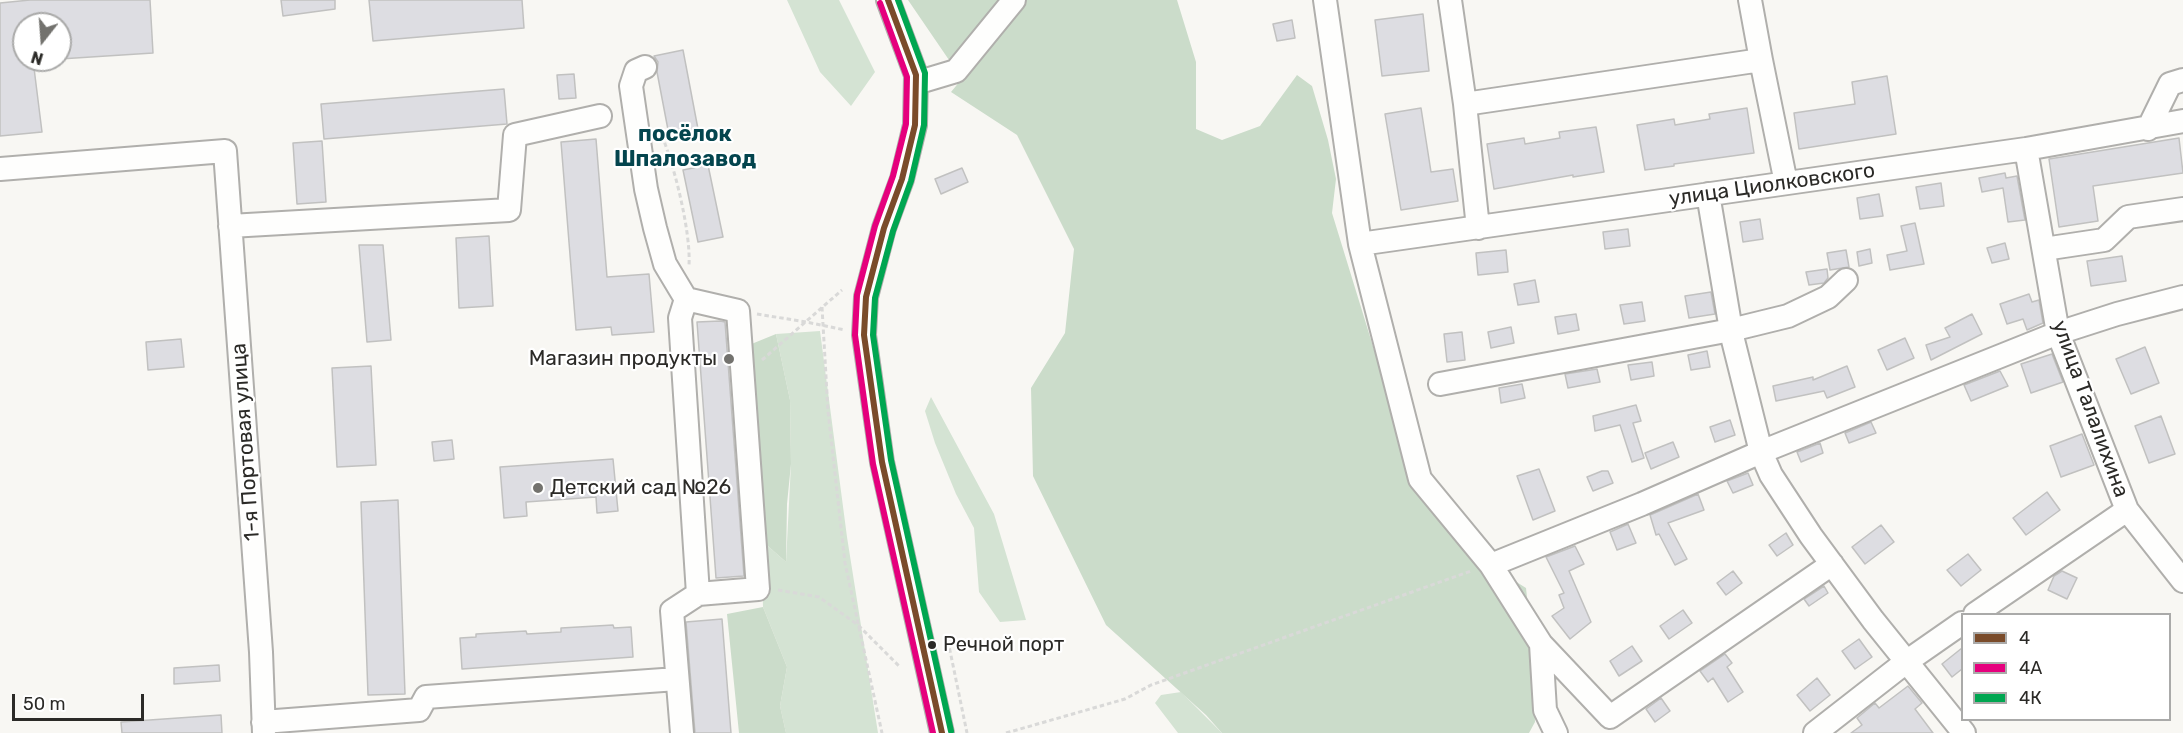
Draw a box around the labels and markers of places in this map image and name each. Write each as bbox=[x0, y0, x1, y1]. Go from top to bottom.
place label: Магазин продукты bbox=[529, 346, 717, 372]
marker: Магазин продукты bbox=[722, 352, 736, 366]
place label: Детский сад №26 bbox=[550, 475, 731, 501]
marker: Детский сад №26 bbox=[531, 481, 545, 495]
place label: Речной порт bbox=[943, 633, 1064, 657]
marker: Речной порт bbox=[926, 639, 938, 651]

